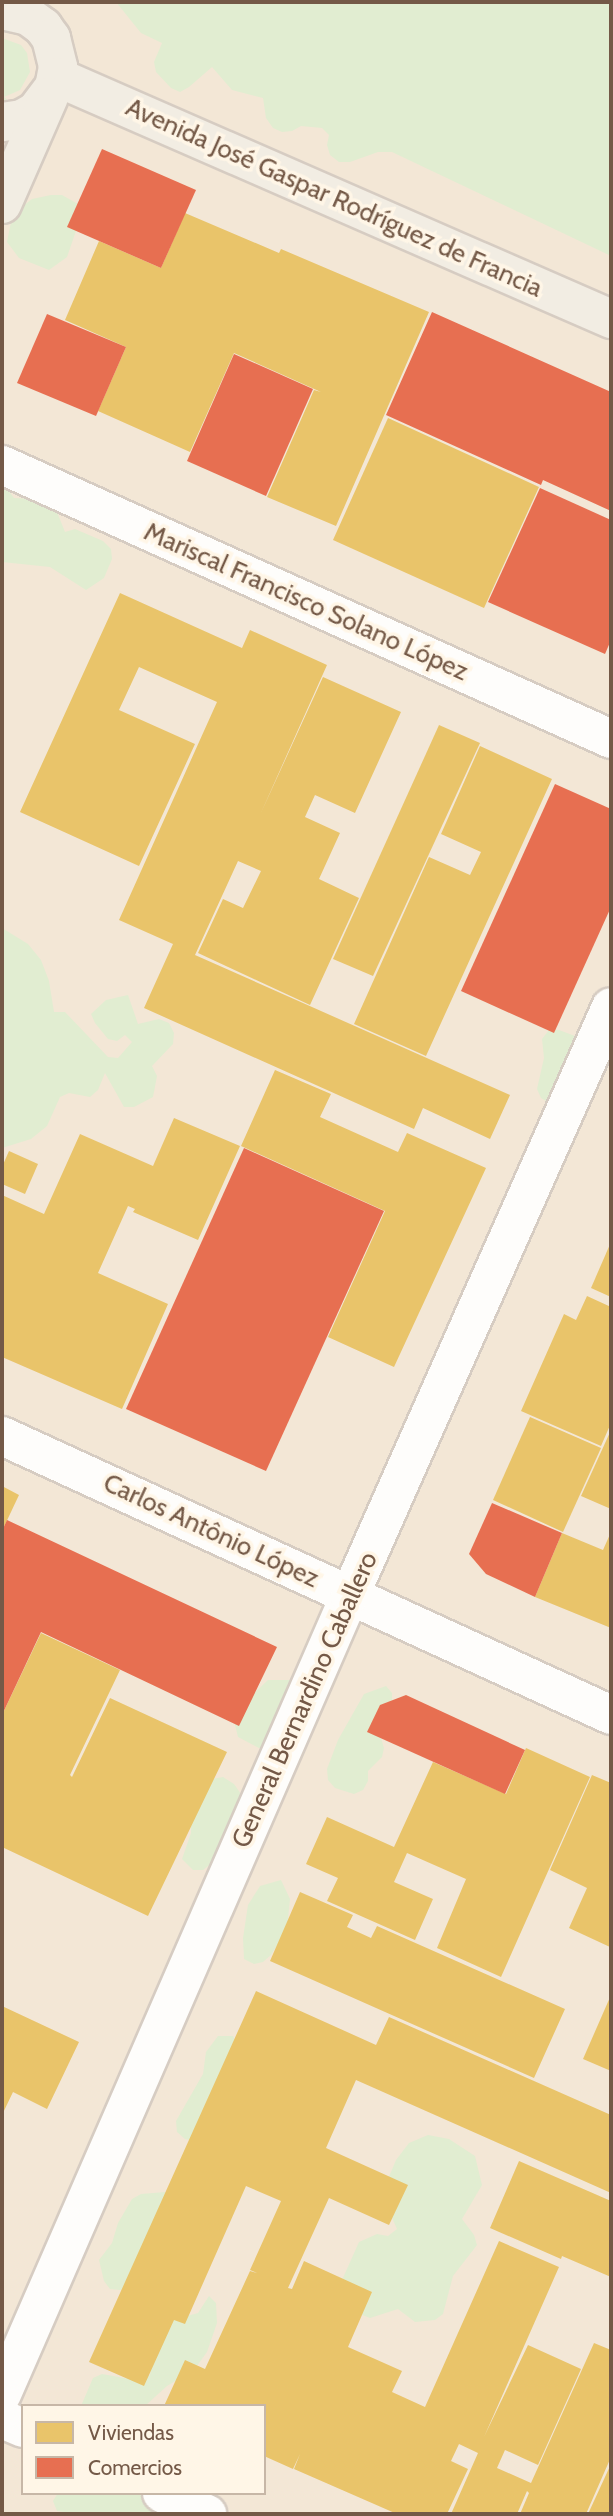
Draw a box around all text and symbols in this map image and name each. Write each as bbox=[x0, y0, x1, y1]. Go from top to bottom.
street label: Avenida José Gaspar Rodríguez de Francia bbox=[121, 92, 547, 304]
street label: Mariscal Francisco Solano López bbox=[139, 516, 473, 688]
street label: Carlos Antônio López bbox=[98, 1467, 324, 1595]
street label: General Bernardino Caballero bbox=[226, 1547, 384, 1853]
legend bbox=[21, 2404, 266, 2495]
text: Viviendas bbox=[88, 2420, 174, 2445]
text: Comercios bbox=[88, 2455, 182, 2480]

